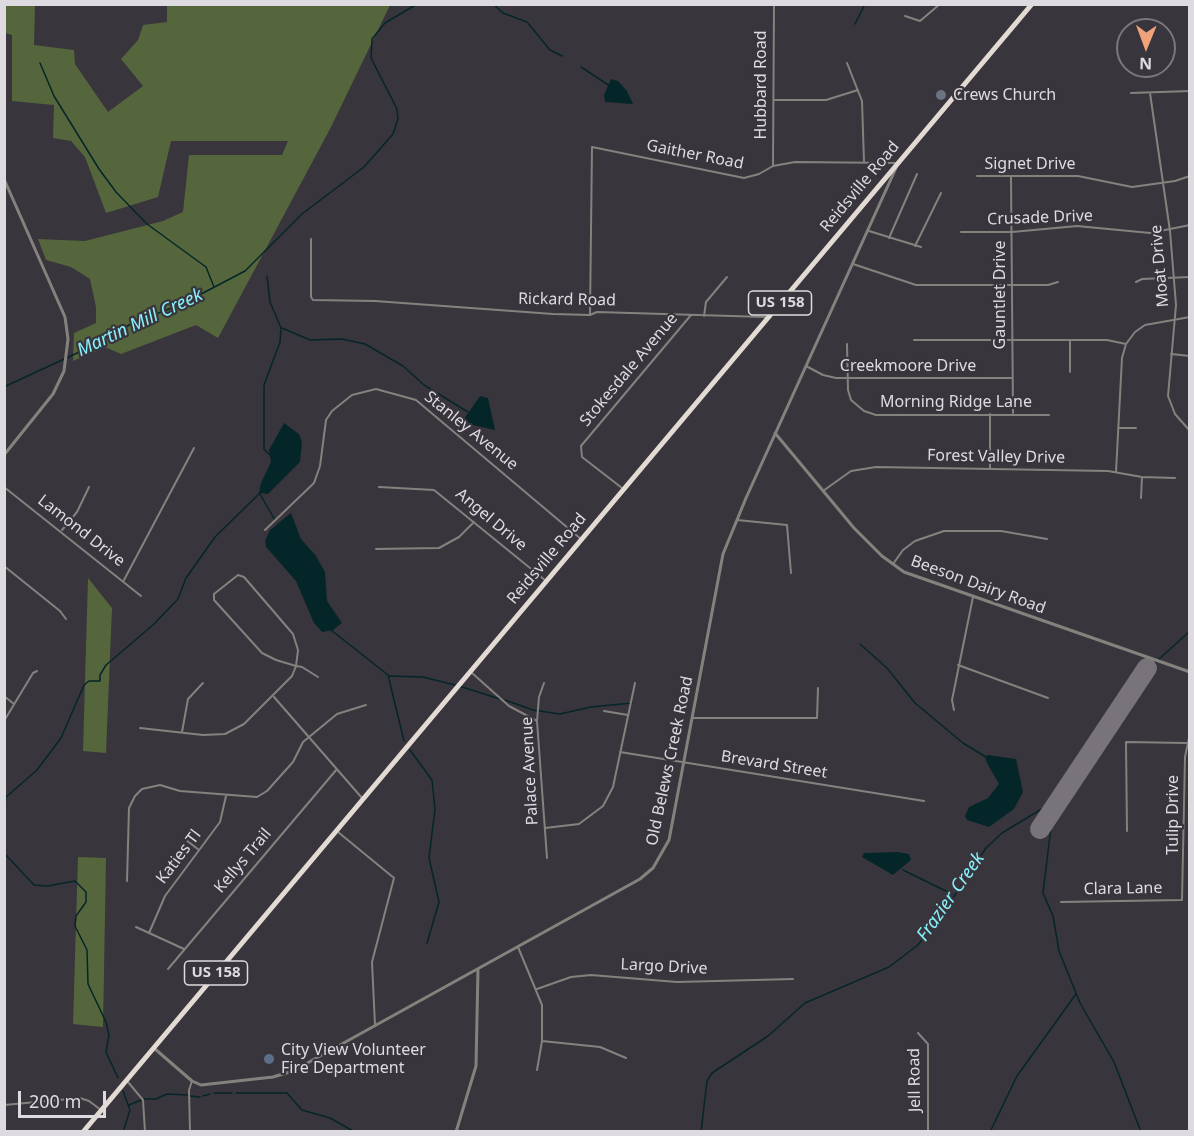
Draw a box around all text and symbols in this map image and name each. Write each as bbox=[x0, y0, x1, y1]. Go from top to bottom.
north arrow bbox=[1116, 18, 1176, 78]
street label: Hubbard Road bbox=[751, 30, 771, 140]
text: N bbox=[1139, 53, 1152, 75]
place label: Crews Church bbox=[953, 85, 1056, 105]
marker: Crews Church bbox=[934, 88, 948, 102]
street label: Gaither Road bbox=[645, 136, 745, 174]
street label: Reidsville Road bbox=[816, 138, 904, 236]
street label: Signet Drive bbox=[984, 154, 1076, 174]
street label: Crusade Drive bbox=[987, 207, 1093, 229]
street label: Moat Drive bbox=[1147, 224, 1173, 308]
street label: Gauntlet Drive bbox=[990, 241, 1010, 349]
water label: Martin Mill Creek bbox=[74, 284, 206, 362]
street label: Rickard Road bbox=[518, 290, 616, 310]
road number: US 158 bbox=[748, 291, 812, 315]
street label: Stokesdale Avenue bbox=[576, 310, 682, 430]
street label: Creekmoore Drive bbox=[840, 356, 976, 376]
street label: Stanley Avenue bbox=[420, 387, 522, 475]
street label: Morning Ridge Lane bbox=[880, 392, 1032, 412]
street label: Forest Valley Drive bbox=[927, 446, 1065, 468]
street label: Angel Drive bbox=[452, 485, 530, 555]
street label: Lamond Drive bbox=[34, 491, 128, 571]
street label: Reidsville Road bbox=[503, 510, 591, 608]
street label: Beeson Dairy Road bbox=[908, 552, 1048, 618]
street label: Old Belews Creek Road bbox=[643, 674, 697, 848]
street label: Palace Avenue bbox=[518, 716, 542, 826]
street label: Brevard Street bbox=[719, 747, 829, 783]
street label: Tulip Drive bbox=[1163, 775, 1183, 855]
street label: Kellys Trail bbox=[210, 825, 276, 897]
street label: Katies Tl bbox=[152, 826, 206, 888]
water label: Frazier Creek bbox=[913, 848, 989, 946]
street label: Clara Lane bbox=[1083, 879, 1163, 899]
street label: Largo Drive bbox=[620, 955, 708, 979]
road number: US 158 bbox=[184, 961, 248, 985]
place label: City View Volunteer Fire Department bbox=[281, 1040, 426, 1078]
street label: Jell Road bbox=[905, 1048, 925, 1112]
marker: City View Volunteer Fire Department bbox=[262, 1052, 276, 1066]
scale bar bbox=[21, 1079, 110, 1117]
text: 200 m bbox=[29, 1089, 81, 1113]

